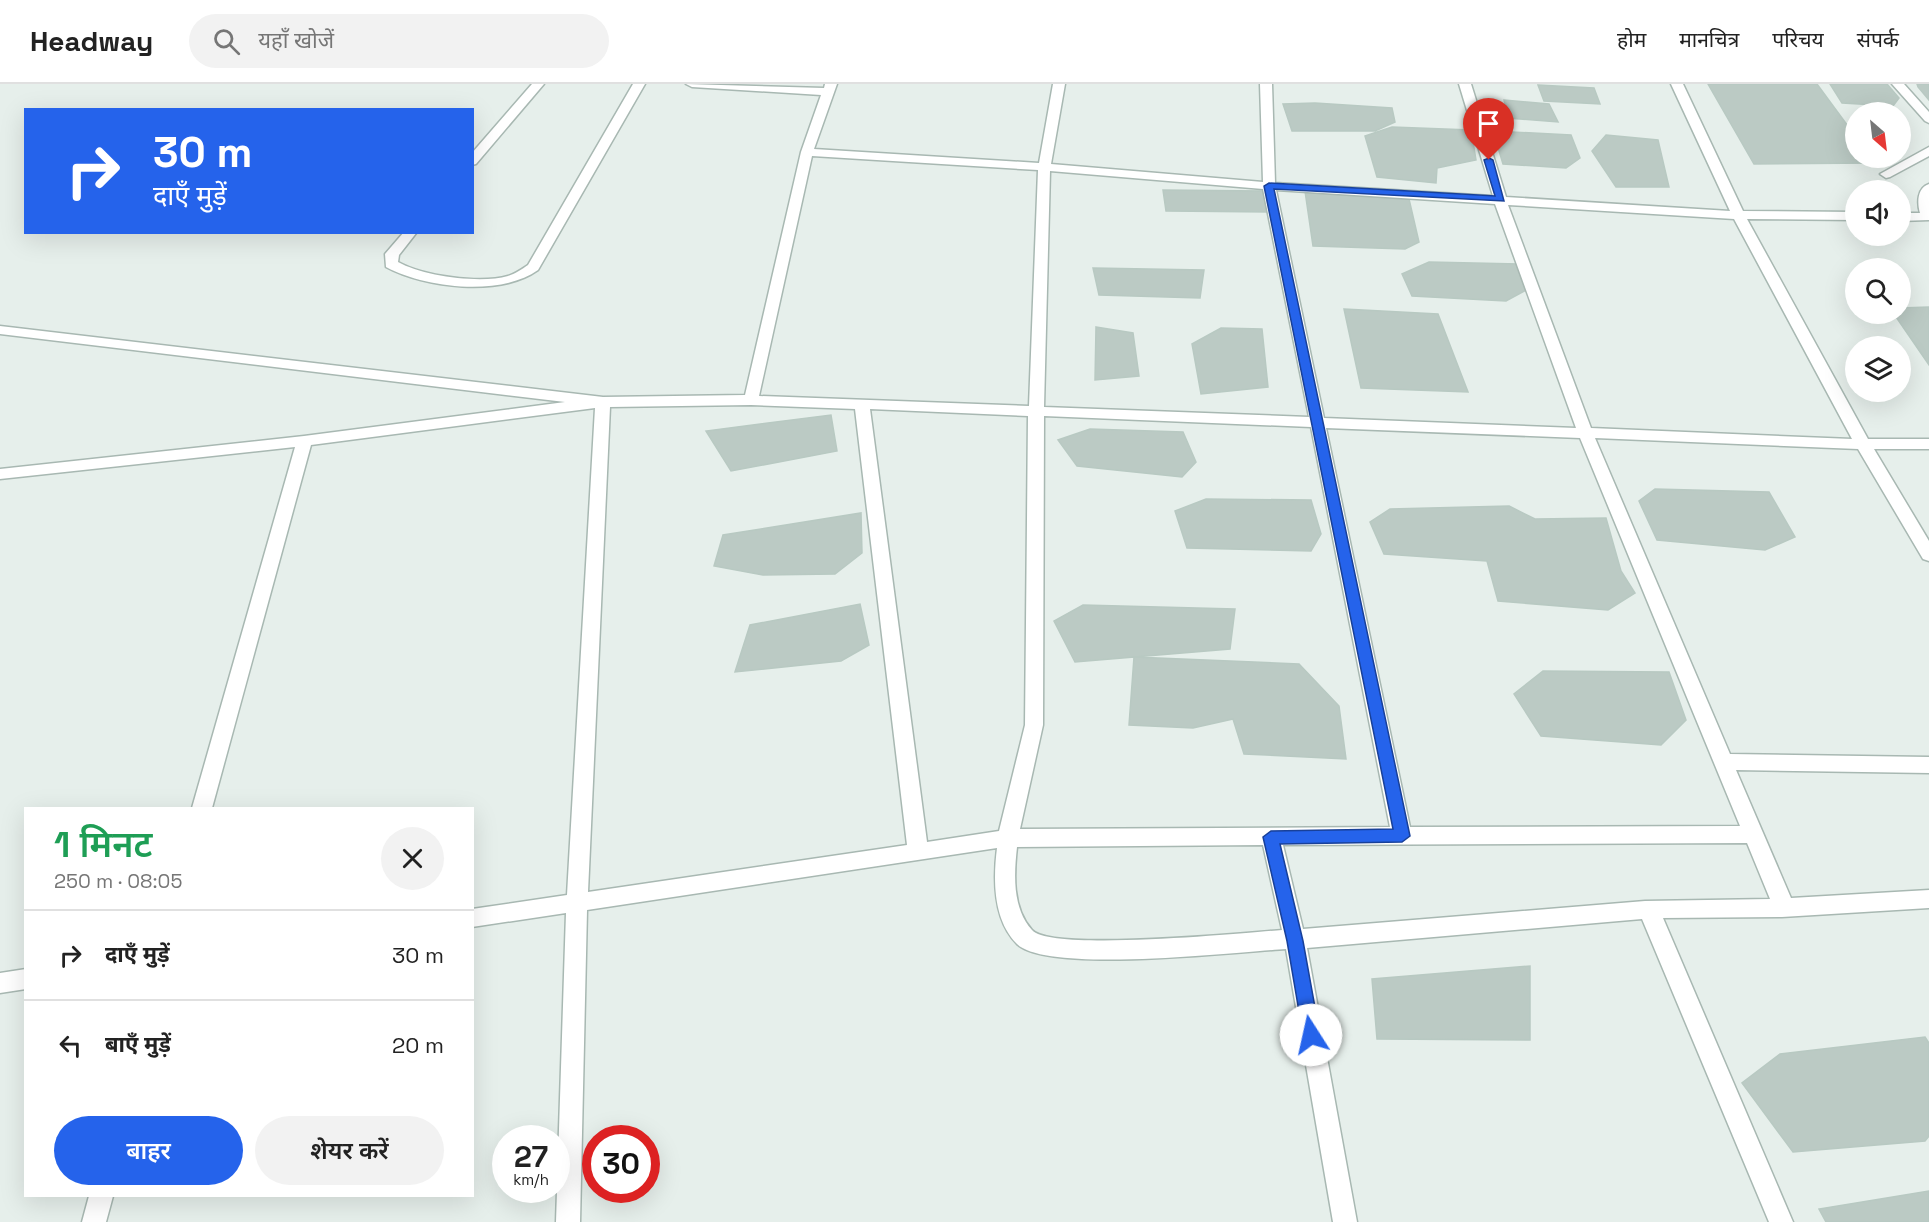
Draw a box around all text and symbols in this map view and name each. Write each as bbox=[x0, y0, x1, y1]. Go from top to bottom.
search box bbox=[189, 14, 609, 68]
text: Headway bbox=[30, 23, 153, 59]
icon: search bbox=[210, 25, 243, 58]
text: यहाँ खोजें bbox=[258, 26, 334, 54]
text: होम bbox=[1617, 26, 1646, 53]
text: मानचित्र bbox=[1679, 26, 1739, 53]
text: परिचय bbox=[1772, 26, 1824, 53]
text: संपर्क bbox=[1857, 26, 1899, 53]
pin bbox=[1463, 98, 1514, 160]
north arrow bbox=[1845, 102, 1911, 168]
map controls bbox=[1845, 102, 1911, 402]
icon: arrive bbox=[1472, 107, 1505, 140]
text: 30 m bbox=[153, 126, 252, 179]
icon: right bbox=[54, 132, 132, 210]
text: दाएँ मुड़ें bbox=[153, 178, 227, 213]
button: sound bbox=[1845, 180, 1911, 246]
button: search bbox=[1845, 258, 1911, 324]
button: layers bbox=[1845, 336, 1911, 402]
text: 1 मिनट bbox=[54, 822, 153, 868]
button: close bbox=[381, 827, 444, 890]
text: 250 m · 08:05 bbox=[54, 868, 182, 894]
icon: right bbox=[54, 939, 87, 972]
text: दाएँ मुड़ें bbox=[105, 940, 170, 968]
text: 30 m bbox=[392, 941, 444, 969]
position arrow bbox=[1279, 1003, 1343, 1067]
icon: left bbox=[54, 1029, 87, 1062]
text: बाएँ मुड़ें bbox=[105, 1030, 171, 1058]
text: 20 m bbox=[392, 1031, 444, 1059]
button: बाहर bbox=[54, 1116, 243, 1185]
button: शेयर करें bbox=[255, 1116, 444, 1185]
speed limit sign: 30 bbox=[582, 1125, 660, 1203]
text: 27 bbox=[514, 1137, 548, 1176]
text: km/h bbox=[513, 1170, 549, 1189]

